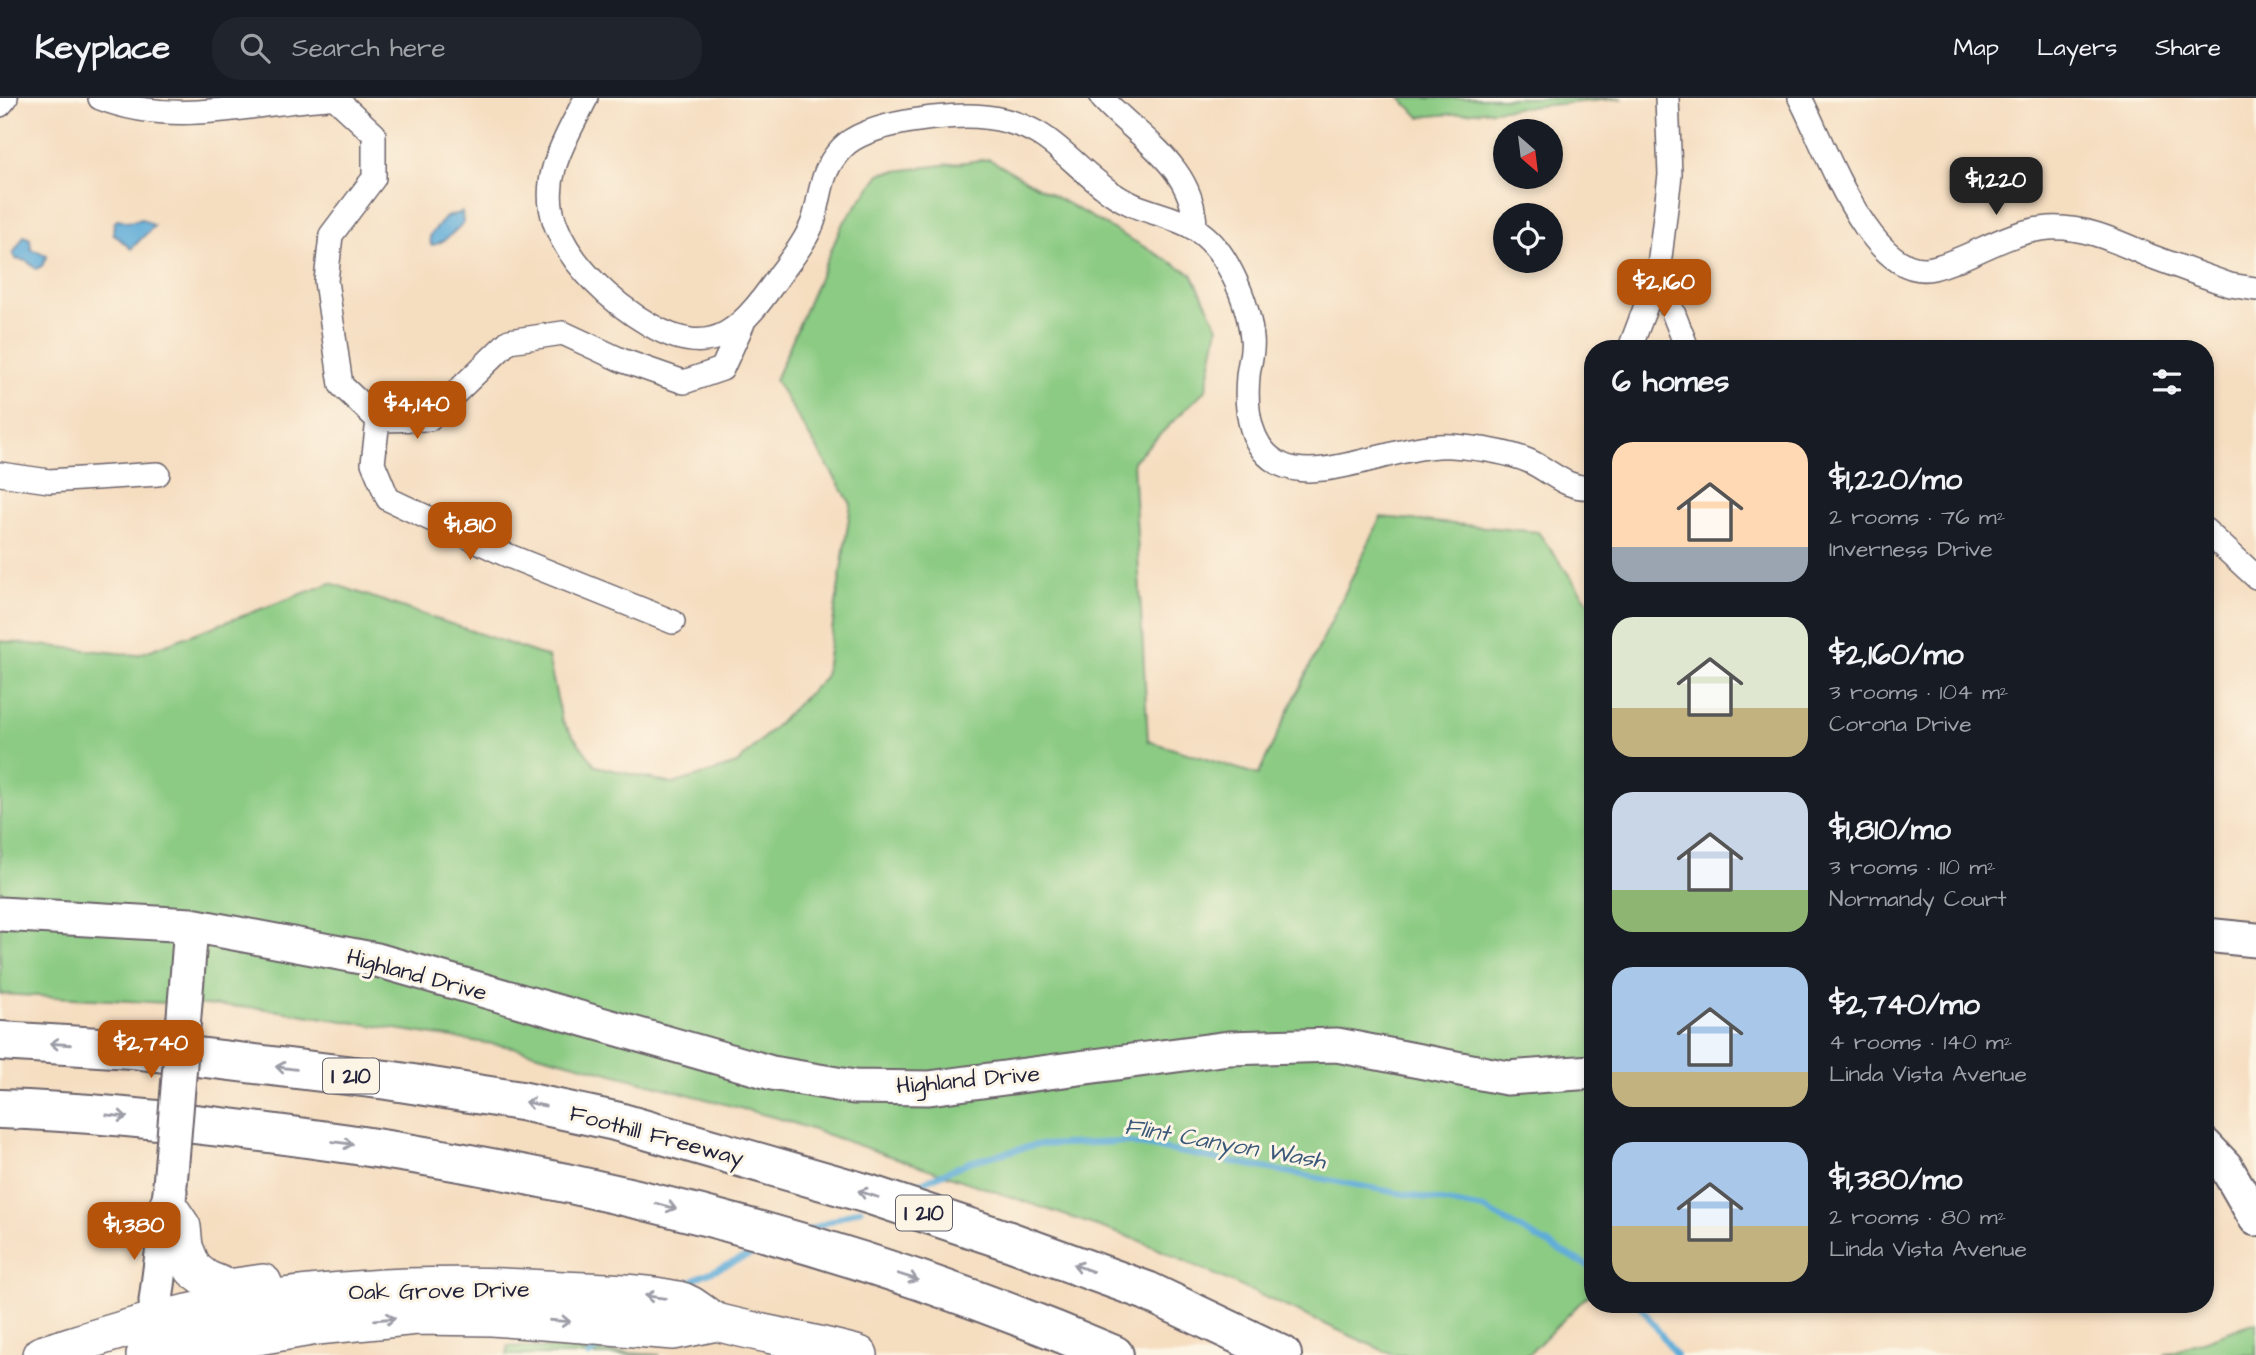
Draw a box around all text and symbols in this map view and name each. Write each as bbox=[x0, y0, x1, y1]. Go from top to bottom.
search box bbox=[212, 17, 702, 80]
text: Keyplace bbox=[35, 25, 170, 71]
icon: search bbox=[236, 29, 274, 67]
text: Search here bbox=[292, 30, 445, 66]
text: Map bbox=[1954, 31, 1999, 65]
text: Layers bbox=[2037, 31, 2117, 65]
text: Share bbox=[2155, 31, 2221, 65]
north arrow bbox=[1493, 119, 1563, 189]
map controls bbox=[1493, 119, 1563, 273]
pin: $1,220 bbox=[1939, 158, 2053, 217]
text: $1,220 bbox=[1966, 164, 2026, 196]
button: locate bbox=[1493, 203, 1563, 273]
pin: $2,160 bbox=[1607, 260, 1721, 319]
text: $2,160 bbox=[1633, 266, 1695, 298]
text: 6 homes bbox=[1612, 361, 1729, 403]
icon: filters bbox=[2148, 363, 2186, 401]
pin: $4,140 bbox=[360, 382, 474, 441]
text: $4,140 bbox=[384, 388, 450, 420]
text: $1,220/mo bbox=[1829, 459, 1962, 501]
icon: home bbox=[1668, 470, 1752, 554]
text: 2 rooms · 76 m² bbox=[1829, 501, 2005, 533]
pin: $1,810 bbox=[413, 503, 527, 562]
text: $1,810 bbox=[444, 509, 496, 541]
text: Inverness Drive bbox=[1829, 533, 1993, 565]
text: $2,160/mo bbox=[1829, 634, 1964, 676]
icon: home bbox=[1668, 645, 1752, 729]
text: 3 rooms · 104 m² bbox=[1829, 676, 2008, 708]
text: Corona Drive bbox=[1829, 708, 1972, 740]
text: $1,810/mo bbox=[1829, 809, 1951, 851]
icon: home bbox=[1668, 820, 1752, 904]
text: 3 rooms · 110 m² bbox=[1829, 851, 1996, 883]
text: Normandy Court bbox=[1829, 883, 2007, 915]
street label: Highland Drive bbox=[343, 941, 490, 1010]
text: $2,740/mo bbox=[1829, 984, 1980, 1026]
icon: home bbox=[1668, 995, 1752, 1079]
pin: $2,740 bbox=[94, 1020, 208, 1080]
text: 4 rooms · 140 m² bbox=[1829, 1026, 2012, 1058]
text: $2,740 bbox=[114, 1027, 188, 1059]
one-way arrow bbox=[49, 1037, 71, 1050]
road number: I 210 bbox=[323, 1058, 379, 1094]
street label: Highland Drive bbox=[895, 1058, 1041, 1103]
text: Linda Vista Avenue bbox=[1829, 1058, 2027, 1090]
one-way arrow bbox=[275, 1061, 298, 1074]
one-way arrow bbox=[524, 1097, 547, 1111]
street label: Foothill Freeway bbox=[566, 1097, 748, 1176]
one-way arrow bbox=[105, 1109, 128, 1122]
water label: Flint Canyon Wash bbox=[1122, 1110, 1329, 1179]
one-way arrow bbox=[331, 1136, 354, 1149]
text: $1,380/mo bbox=[1829, 1159, 1962, 1201]
icon: home bbox=[1668, 1170, 1752, 1254]
one-way arrow bbox=[857, 1187, 879, 1200]
road number: I 210 bbox=[896, 1196, 952, 1230]
one-way arrow bbox=[654, 1200, 677, 1213]
text: 2 rooms · 80 m² bbox=[1829, 1201, 2006, 1233]
pin: $1,380 bbox=[77, 1202, 191, 1262]
text: $1,380 bbox=[104, 1209, 164, 1241]
text: Linda Vista Avenue bbox=[1829, 1233, 2027, 1265]
one-way arrow bbox=[1073, 1261, 1095, 1273]
one-way arrow bbox=[896, 1272, 918, 1284]
street label: Oak Grove Drive bbox=[348, 1273, 530, 1309]
one-way arrow bbox=[644, 1290, 667, 1303]
one-way arrow bbox=[373, 1312, 396, 1325]
one-way arrow bbox=[548, 1315, 571, 1328]

